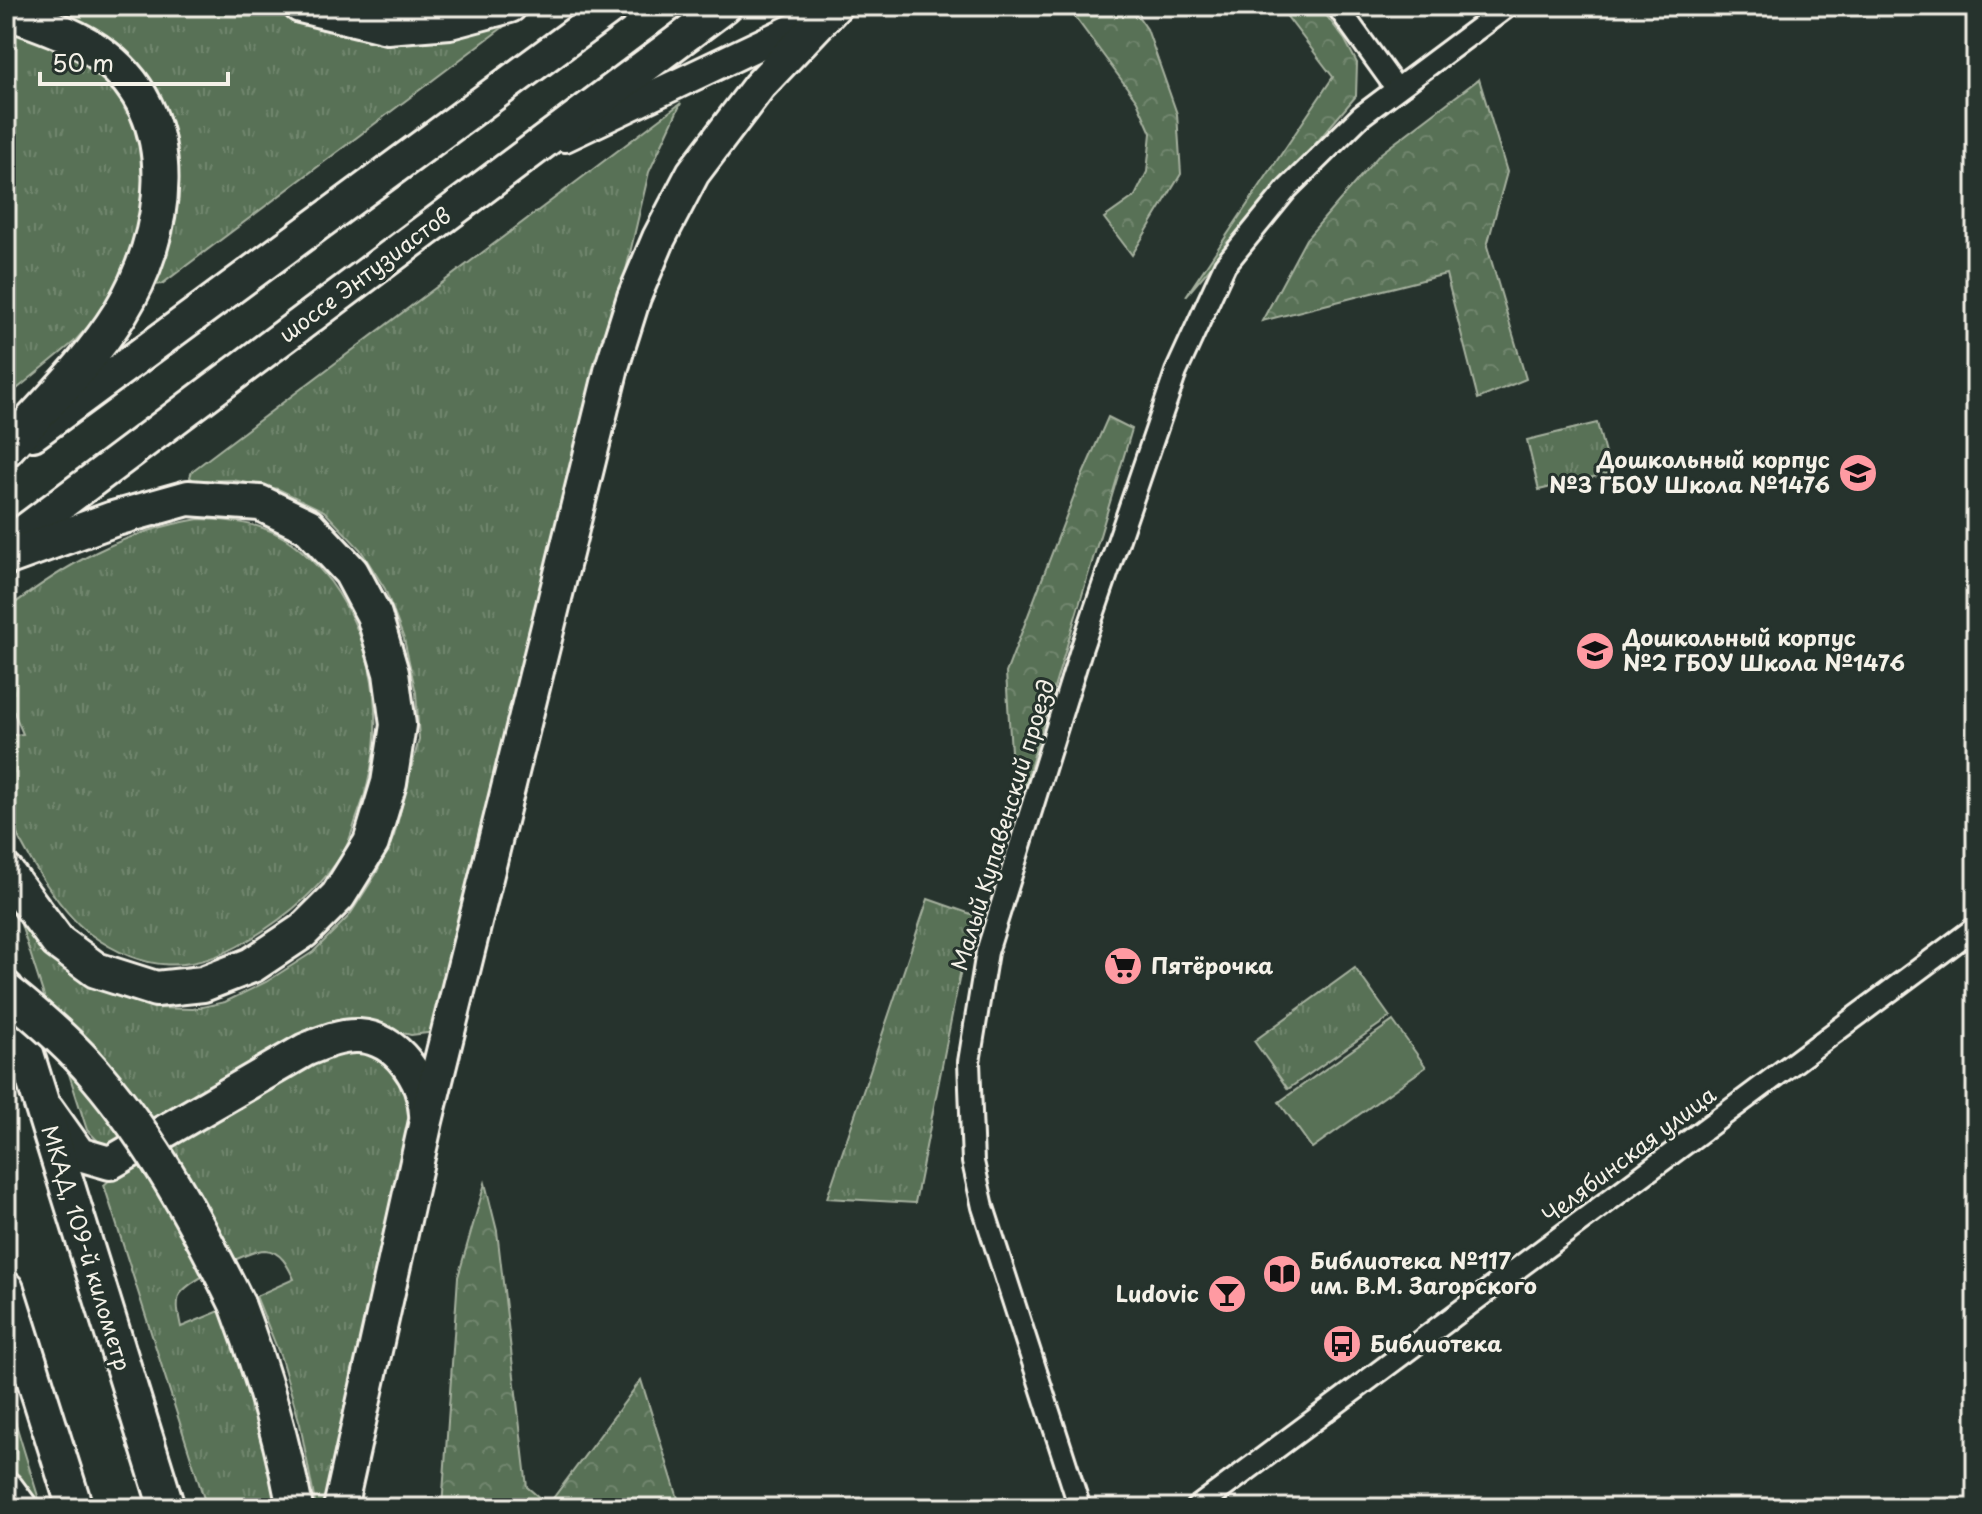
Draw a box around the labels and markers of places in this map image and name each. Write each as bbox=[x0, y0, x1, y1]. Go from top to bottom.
place label: Дошкольный корпус №3 ГБОУ Школа №1476 bbox=[1549, 442, 1830, 500]
school or university icon: Дошкольный корпус №3 ГБОУ Школа №1476 bbox=[1837, 452, 1879, 494]
place label: Дошкольный корпус №2 ГБОУ Школа №1476 bbox=[1622, 620, 1905, 678]
school or university icon: Дошкольный корпус №2 ГБОУ Школа №1476 bbox=[1574, 630, 1616, 672]
supermarket icon: Пятёрочка bbox=[1102, 945, 1144, 987]
place label: Пятёрочка bbox=[1151, 948, 1274, 981]
place label: Библиотека №117 им. В.М. Загорского bbox=[1310, 1243, 1537, 1301]
library icon: Библиотека №117 им. В.М. Загорского bbox=[1261, 1253, 1303, 1295]
bar icon: Ludovic bbox=[1206, 1273, 1248, 1315]
place label: Ludovic bbox=[1116, 1276, 1199, 1309]
bus stop icon: Библиотека bbox=[1321, 1323, 1363, 1365]
place label: Библиотека bbox=[1370, 1326, 1502, 1359]

